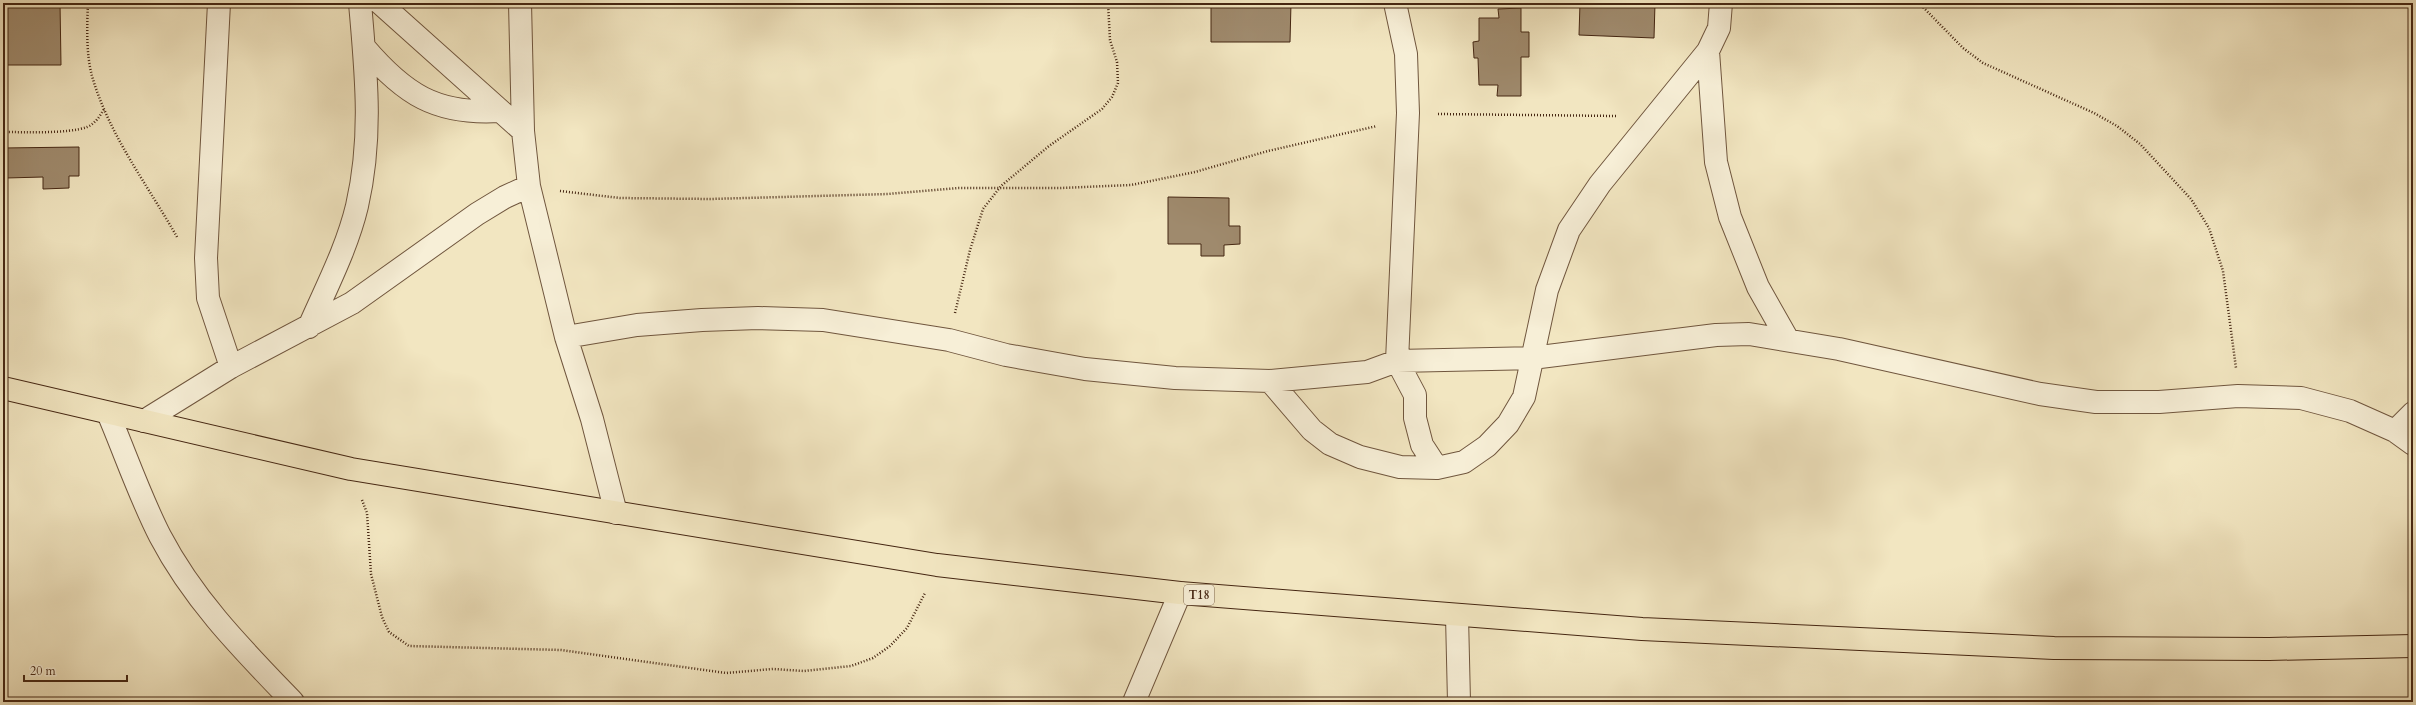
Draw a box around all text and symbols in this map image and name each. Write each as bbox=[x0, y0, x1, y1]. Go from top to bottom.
road number: T18 bbox=[1184, 585, 1214, 605]
scale bar bbox=[24, 657, 127, 683]
text: 20 m bbox=[30, 663, 57, 679]

